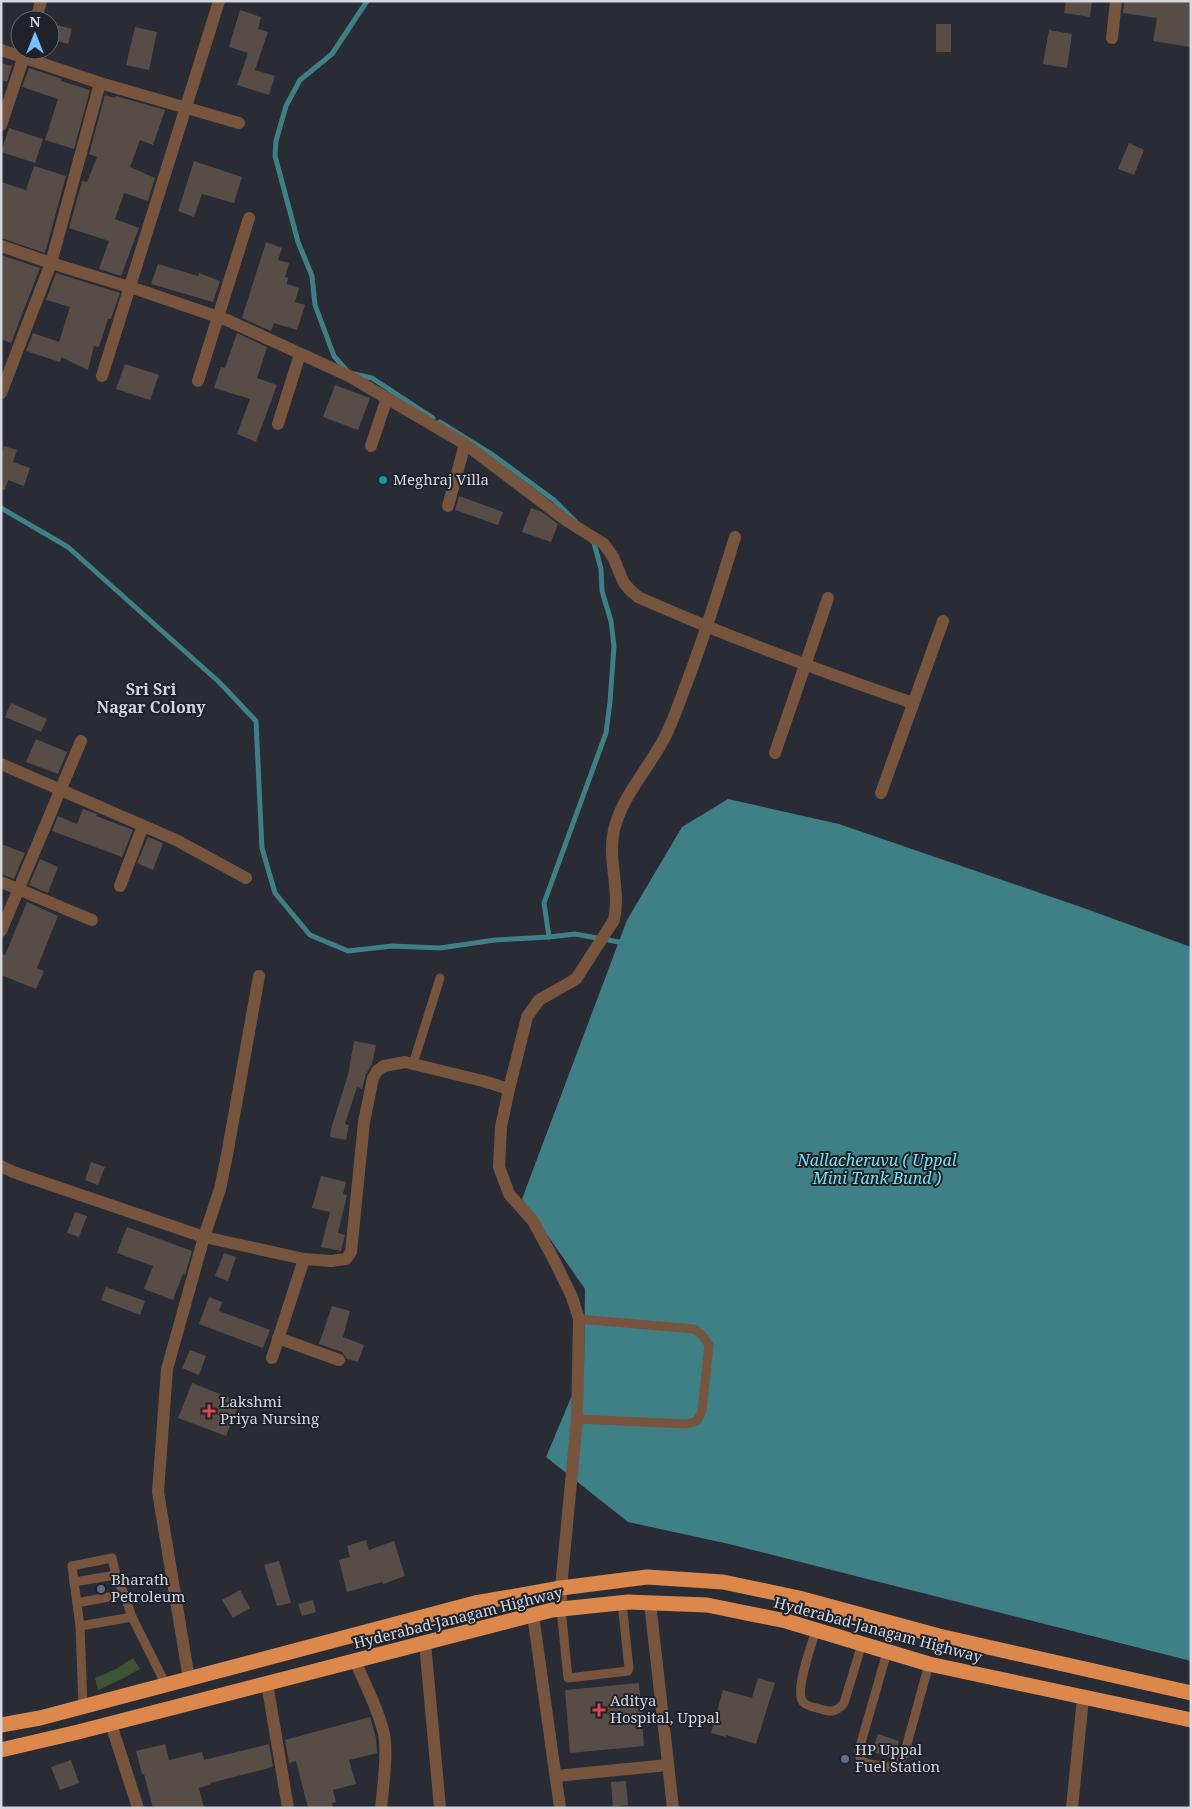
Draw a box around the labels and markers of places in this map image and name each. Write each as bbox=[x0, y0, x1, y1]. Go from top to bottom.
place label: Meghraj Villa bbox=[393, 469, 489, 489]
marker: Meghraj Villa bbox=[377, 474, 389, 486]
place label: Lakshmi Priya Nursing bbox=[220, 1391, 319, 1428]
marker: Lakshmi Priya Nursing bbox=[202, 1404, 216, 1418]
place label: Bharath Petroleum bbox=[111, 1569, 185, 1606]
marker: Bharath Petroleum bbox=[95, 1583, 107, 1595]
place label: Aditya Hospital, Uppal bbox=[610, 1690, 720, 1727]
marker: Aditya Hospital, Uppal bbox=[592, 1703, 606, 1717]
place label: HP Uppal Fuel Station bbox=[855, 1739, 941, 1776]
marker: HP Uppal Fuel Station bbox=[839, 1753, 851, 1765]

